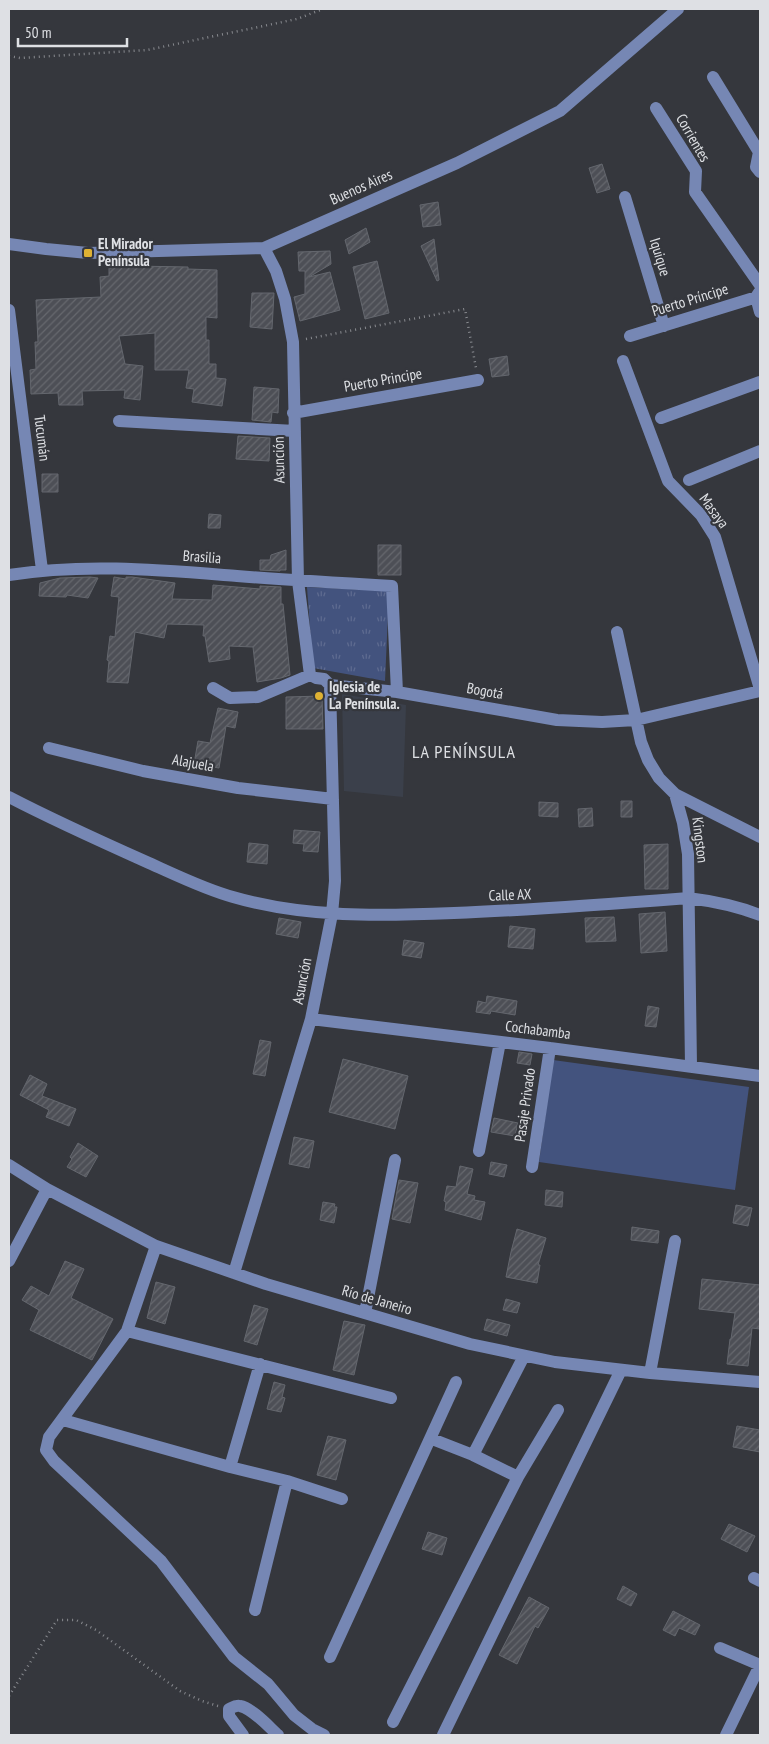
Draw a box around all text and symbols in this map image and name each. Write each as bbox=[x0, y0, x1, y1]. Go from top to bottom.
scale bar bbox=[18, 15, 126, 47]
text: 50 m bbox=[25, 23, 51, 42]
street label: Corrientes bbox=[672, 110, 715, 165]
street label: Buenos Aires bbox=[327, 164, 395, 209]
place label: El Mirador Península bbox=[98, 234, 153, 270]
street label: Iquique bbox=[646, 235, 675, 278]
marker: El Mirador Península bbox=[82, 247, 94, 259]
street label: Puerto Príncipe bbox=[649, 279, 730, 320]
street label: Puerto Principe bbox=[342, 363, 423, 396]
street label: Tucumán bbox=[30, 414, 55, 462]
street label: Asunción bbox=[269, 436, 288, 484]
street label: Masaya bbox=[695, 490, 733, 532]
street label: Brasilia bbox=[182, 546, 222, 567]
place label: Iglesia de La Península. bbox=[329, 677, 400, 713]
street label: Bogotá bbox=[465, 678, 505, 703]
marker: Iglesia de La Península. bbox=[313, 690, 325, 702]
district label: LA PENÍNSULA bbox=[412, 740, 516, 763]
street label: Alajuela bbox=[171, 750, 215, 776]
street label: Kingston bbox=[688, 816, 713, 864]
street label: Calle AX bbox=[488, 884, 532, 905]
street label: Asunción bbox=[288, 956, 315, 1006]
street label: Cochabamba bbox=[504, 1016, 572, 1043]
street label: Pasaje Privado bbox=[510, 1067, 539, 1143]
street label: Río de Janeiro bbox=[340, 1280, 414, 1319]

